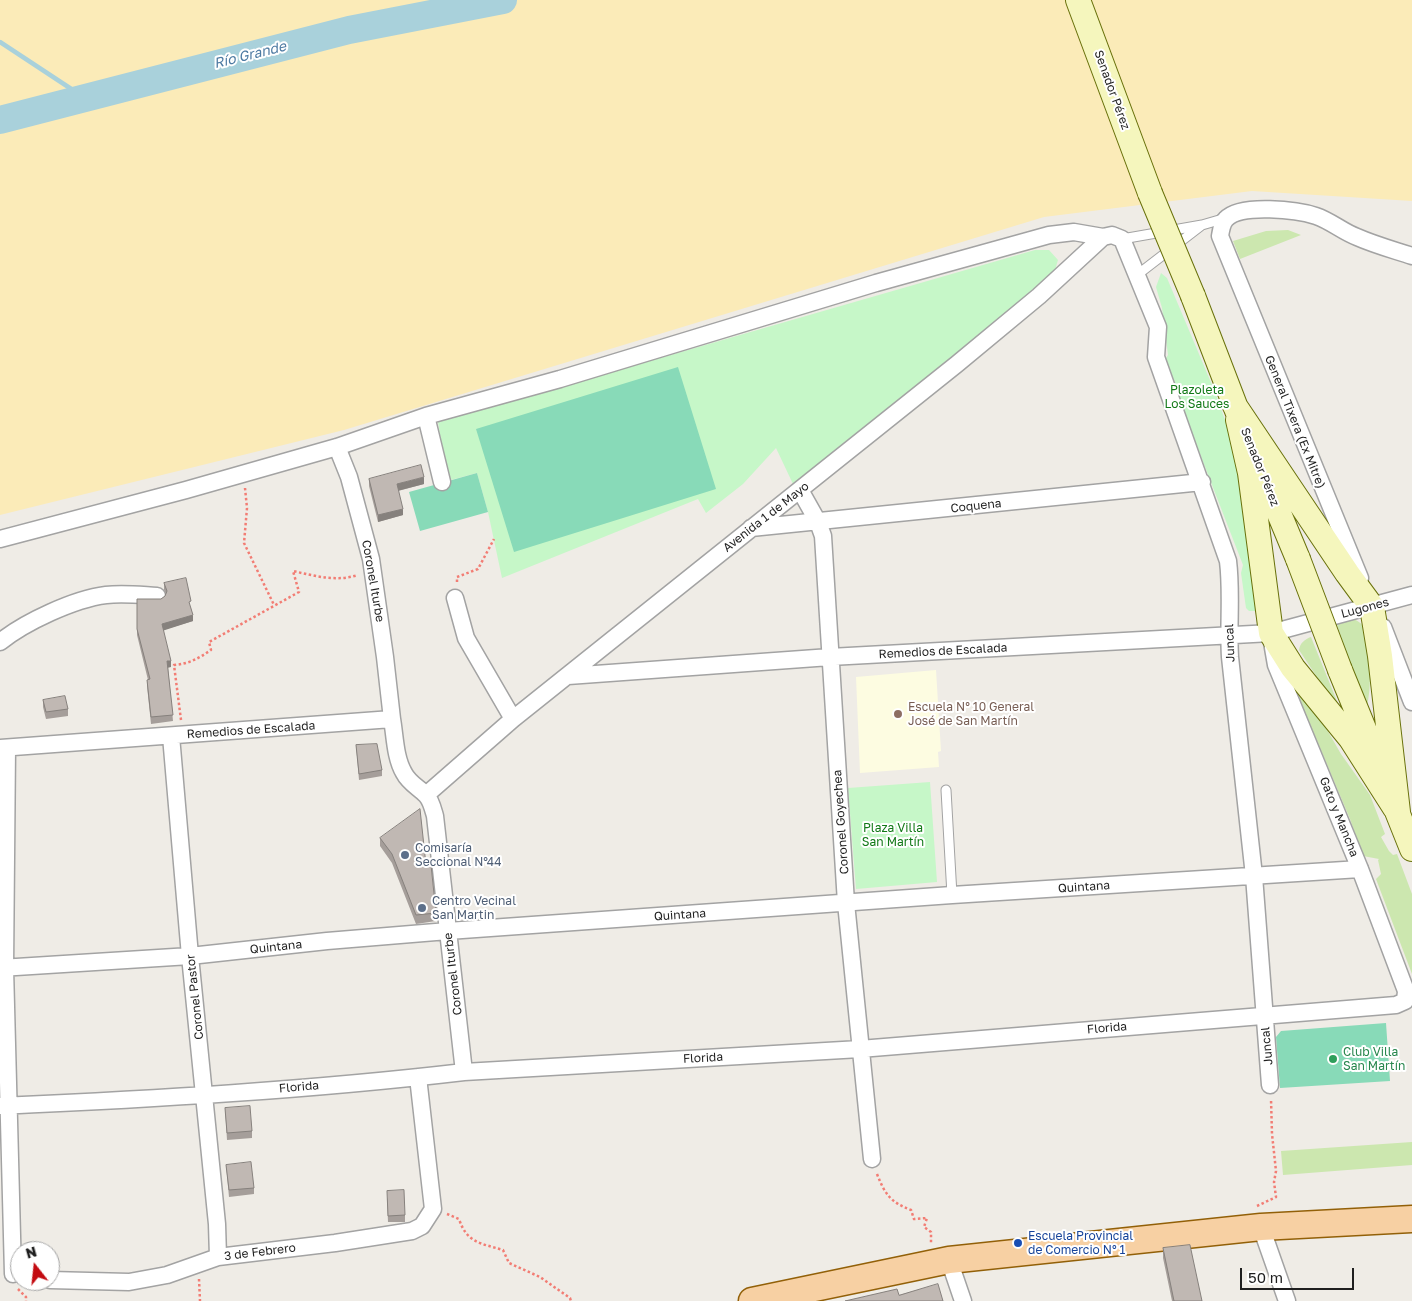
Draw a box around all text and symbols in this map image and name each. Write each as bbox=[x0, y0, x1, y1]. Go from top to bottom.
water label: Río Grande bbox=[212, 38, 288, 72]
street label: Senador Pérez bbox=[1091, 48, 1133, 132]
street label: General Tixera (Ex Mitre) bbox=[1262, 353, 1328, 491]
park label: Plazoleta Los Sauces bbox=[1165, 383, 1229, 411]
street label: Senador Pérez bbox=[1238, 426, 1282, 508]
street label: Avenida 1 de Mayo bbox=[720, 479, 812, 555]
street label: Coquena bbox=[950, 496, 1002, 516]
street label: Coronel Iturbe bbox=[359, 539, 387, 623]
street label: Lugones bbox=[1339, 595, 1391, 621]
street label: Juncal bbox=[1222, 624, 1238, 662]
street label: Remedios de Escalada bbox=[878, 640, 1008, 662]
place label: Escuela N° 10 General José de San Martín bbox=[908, 700, 1034, 728]
marker: Escuela N° 10 General José de San Martín bbox=[892, 708, 904, 720]
street label: Remedios de Escalada bbox=[186, 718, 316, 742]
street label: Coronel Goyechea bbox=[830, 769, 852, 875]
street label: Gato y Mancha bbox=[1316, 775, 1362, 859]
park label: Plaza Villa San Martín bbox=[862, 821, 924, 849]
place label: Comisaría Seccional N°44 bbox=[415, 841, 501, 869]
marker: Comisaría Seccional N°44 bbox=[399, 849, 411, 861]
street label: Quintana bbox=[1057, 878, 1111, 896]
place label: Centro Vecinal San Martin bbox=[432, 894, 516, 922]
marker: Centro Vecinal San Martin bbox=[416, 902, 428, 914]
street label: Quintana bbox=[653, 906, 707, 924]
street label: Coronel Iturbe bbox=[441, 932, 465, 1016]
street label: Quintana bbox=[249, 937, 303, 957]
street label: Coronel Pastor bbox=[183, 954, 207, 1040]
street label: Florida bbox=[1086, 1019, 1128, 1037]
street label: Juncal bbox=[1258, 1026, 1276, 1066]
place label: Club Villa San Martín bbox=[1343, 1045, 1405, 1073]
street label: Florida bbox=[683, 1050, 723, 1066]
marker: Club Villa San Martín bbox=[1327, 1053, 1339, 1065]
street label: Florida bbox=[278, 1078, 320, 1096]
place label: Escuela Provincial de Comercio N° 1 bbox=[1028, 1229, 1133, 1257]
marker: Escuela Provincial de Comercio N° 1 bbox=[1012, 1237, 1024, 1249]
street label: 3 de Febrero bbox=[223, 1240, 297, 1264]
north arrow bbox=[10, 1241, 60, 1291]
text: N bbox=[24, 1242, 38, 1262]
scale bar bbox=[1242, 1258, 1356, 1290]
text: 50 m bbox=[1248, 1268, 1283, 1286]

